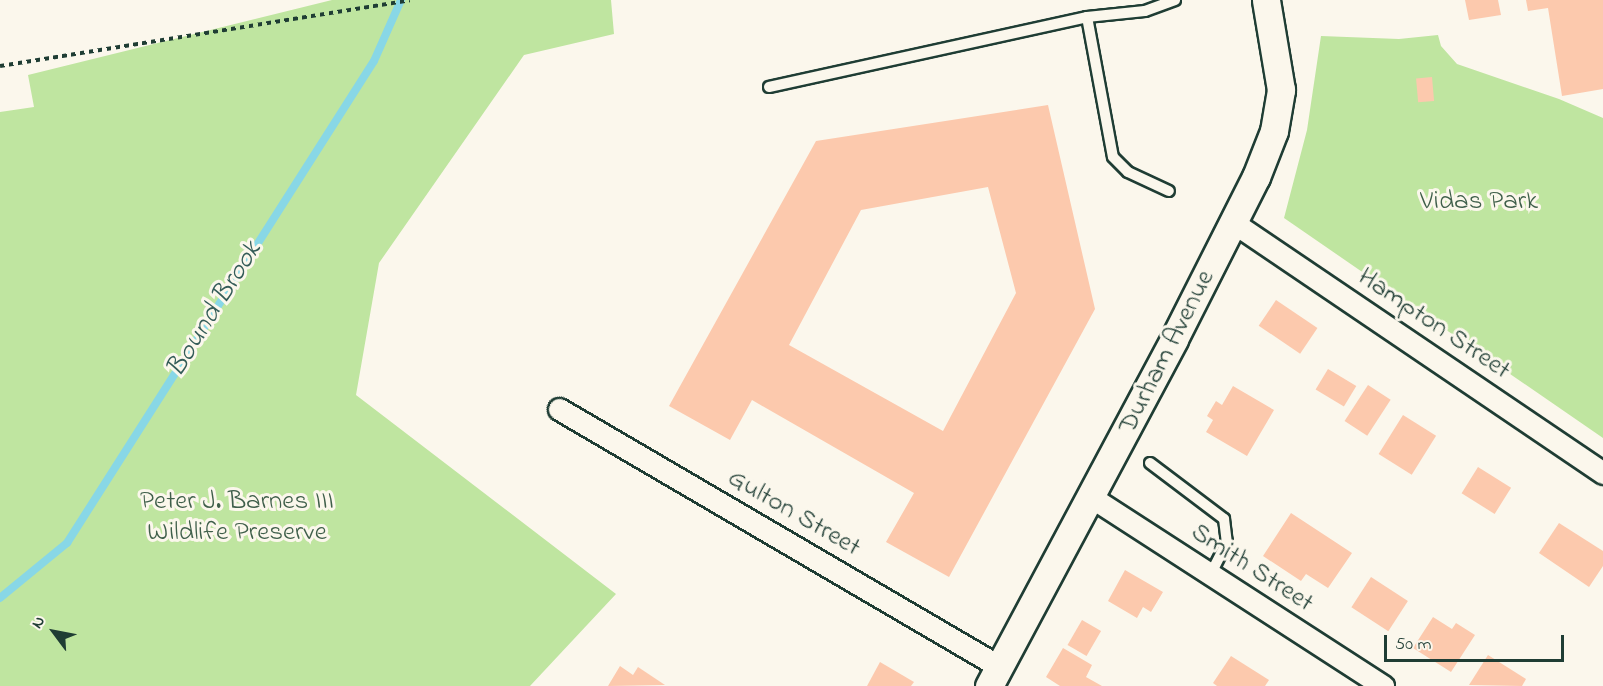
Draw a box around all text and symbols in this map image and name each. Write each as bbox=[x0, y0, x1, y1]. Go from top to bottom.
park label: Vidas Park bbox=[1420, 186, 1538, 218]
water label: Bound Brook bbox=[160, 236, 270, 384]
street label: Hampton Street bbox=[1352, 261, 1516, 387]
street label: Durham Avenue bbox=[1112, 265, 1222, 439]
street label: Gulton Street bbox=[722, 462, 866, 564]
park label: Peter J. Barnes III Wildlife Preserve bbox=[140, 485, 334, 548]
street label: Smith Street bbox=[1185, 516, 1319, 620]
north arrow bbox=[24, 602, 84, 662]
text: N bbox=[26, 612, 52, 633]
scale bar bbox=[1387, 623, 1567, 661]
text: 50 m bbox=[1395, 632, 1432, 658]

